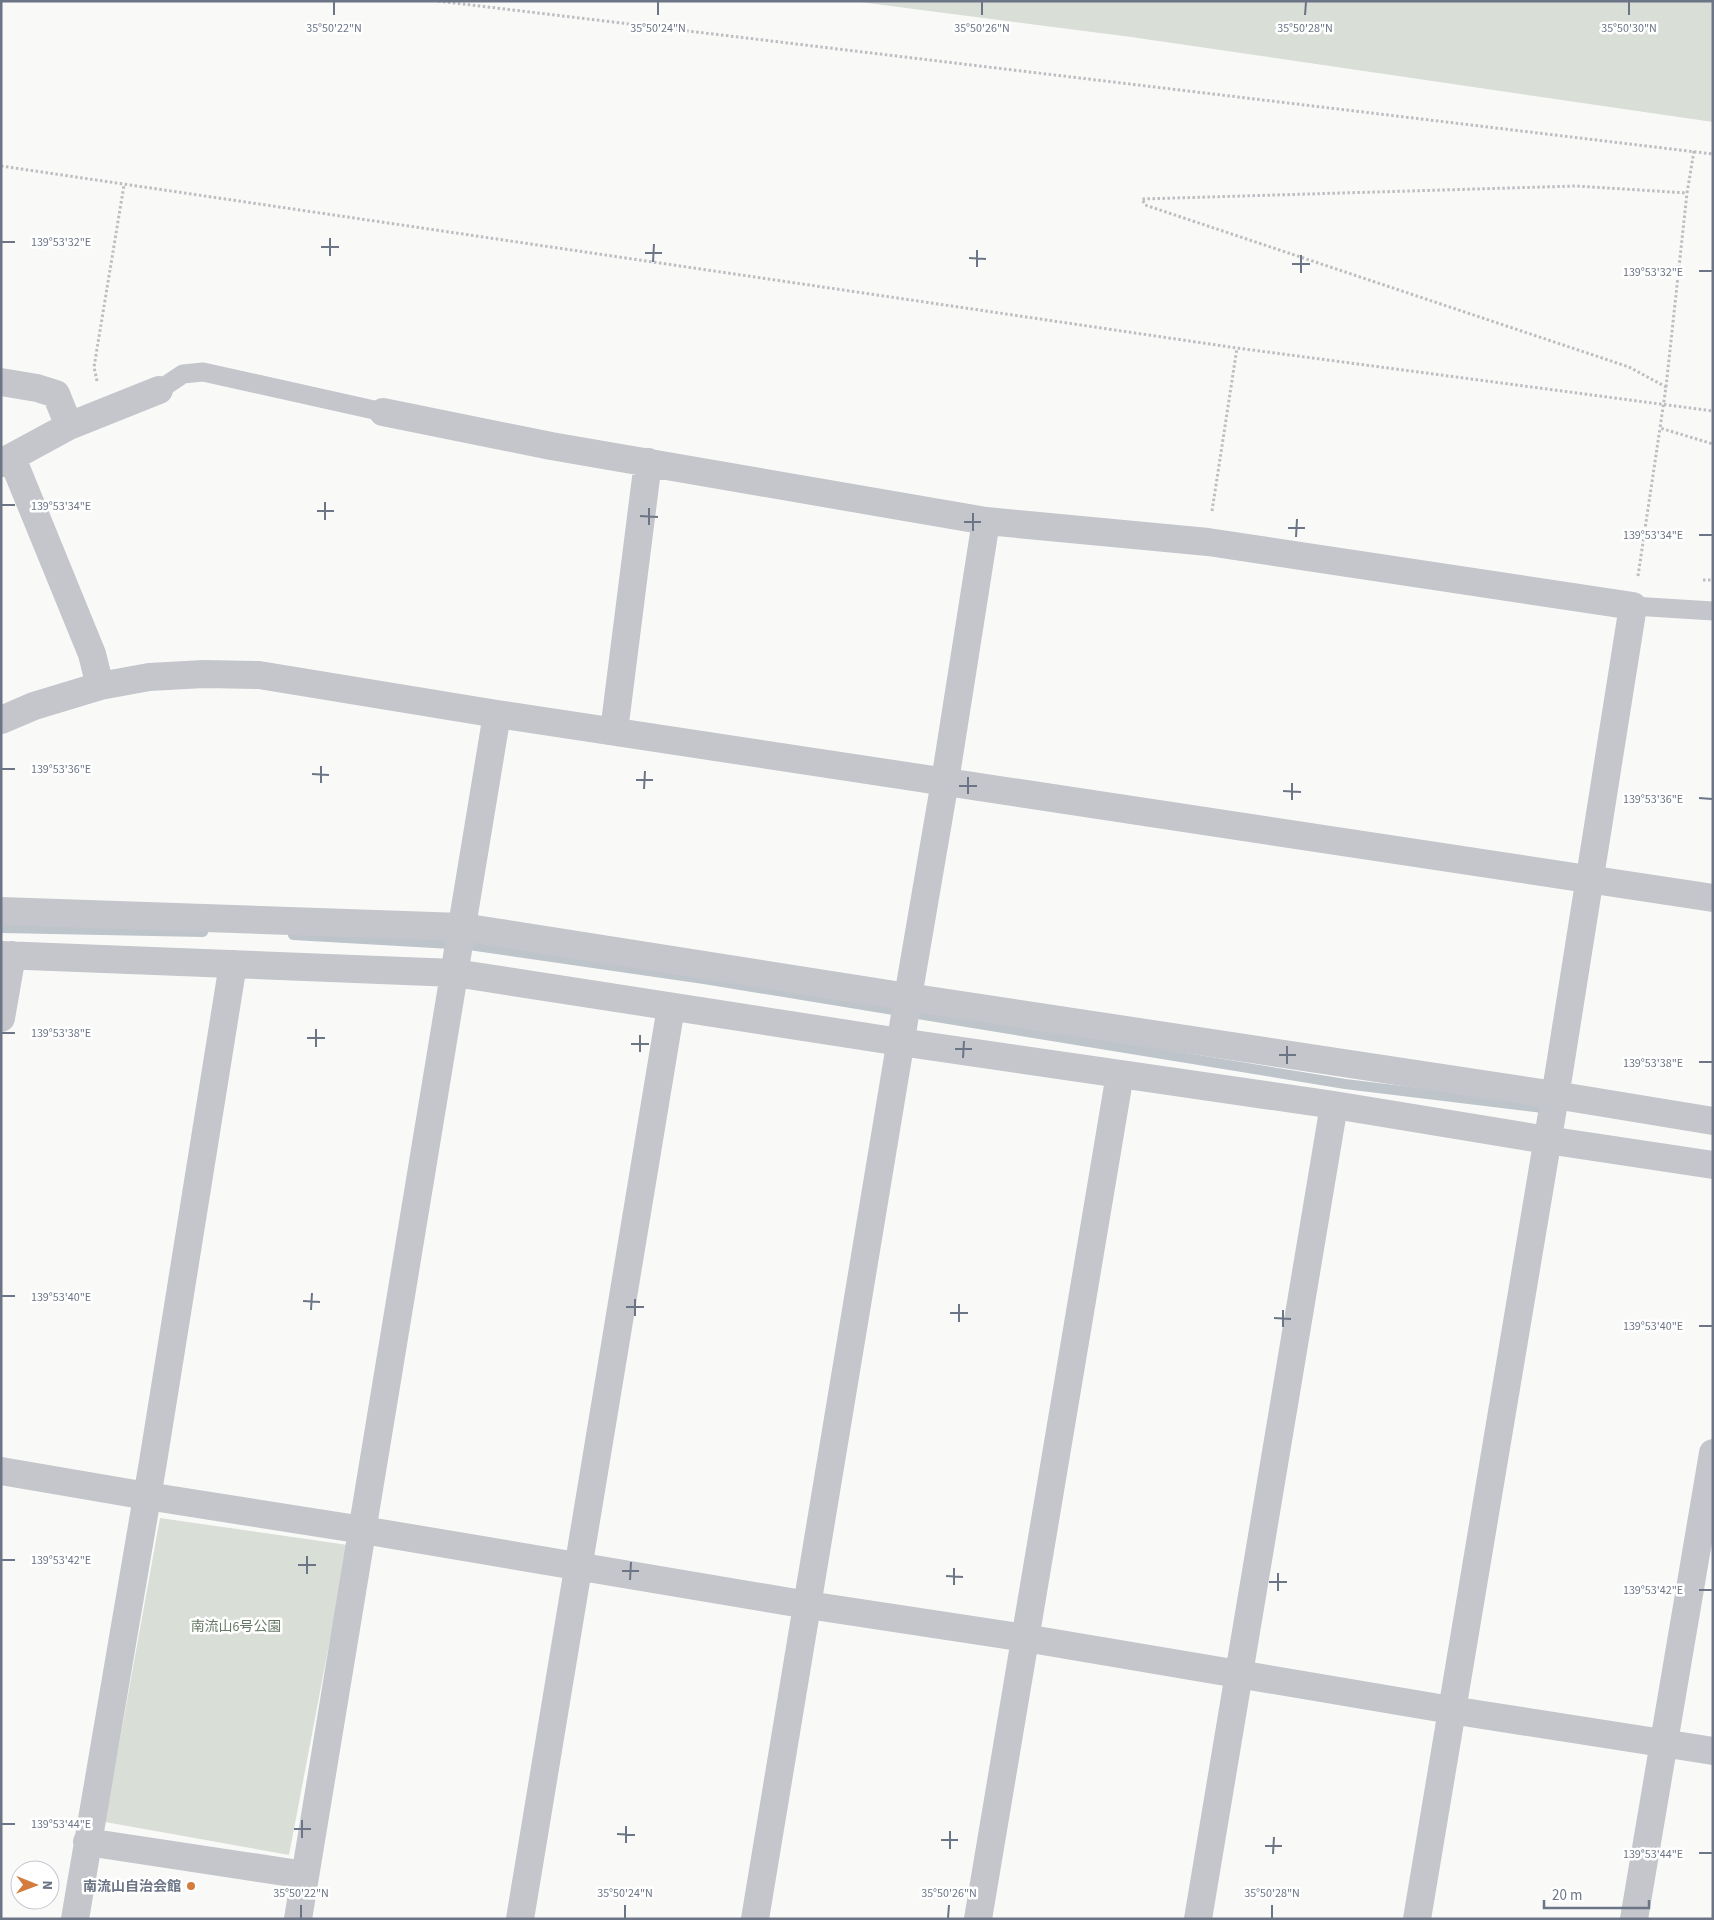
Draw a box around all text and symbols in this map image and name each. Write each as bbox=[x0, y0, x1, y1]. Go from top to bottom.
text: 35°50'22"N bbox=[306, 20, 362, 37]
text: 35°50'24"N bbox=[630, 20, 686, 37]
text: 35°50'26"N bbox=[954, 20, 1010, 37]
text: 35°50'28"N bbox=[1277, 20, 1333, 37]
text: 35°50'30"N bbox=[1601, 20, 1657, 37]
text: 139°53'32"E bbox=[31, 234, 91, 251]
text: 139°53'32"E bbox=[1623, 264, 1683, 281]
text: 139°53'34"E bbox=[31, 498, 91, 515]
text: 139°53'34"E bbox=[1623, 527, 1683, 544]
text: 139°53'36"E bbox=[31, 761, 91, 778]
text: 139°53'36"E bbox=[1623, 791, 1683, 808]
text: 139°53'38"E bbox=[31, 1025, 91, 1042]
text: 139°53'38"E bbox=[1623, 1055, 1683, 1072]
text: 139°53'40"E bbox=[31, 1289, 91, 1306]
text: 139°53'40"E bbox=[1623, 1318, 1683, 1335]
text: 139°53'42"E bbox=[31, 1552, 91, 1569]
text: 139°53'42"E bbox=[1623, 1582, 1683, 1599]
park label: 南流山6号公園 bbox=[191, 1617, 281, 1637]
text: 139°53'44"E bbox=[31, 1816, 91, 1833]
text: 139°53'44"E bbox=[1623, 1846, 1683, 1863]
north arrow bbox=[10, 1860, 60, 1910]
place label: 南流山自治会館 bbox=[83, 1877, 181, 1897]
scale bar bbox=[1544, 1878, 1649, 1910]
text: N bbox=[37, 1880, 57, 1890]
marker: 南流山自治会館 bbox=[185, 1880, 197, 1892]
text: 35°50'22"N bbox=[273, 1885, 329, 1902]
text: 35°50'24"N bbox=[597, 1885, 653, 1902]
text: 35°50'26"N bbox=[921, 1885, 977, 1902]
text: 35°50'28"N bbox=[1244, 1885, 1300, 1902]
text: 20 m bbox=[1552, 1885, 1582, 1906]

